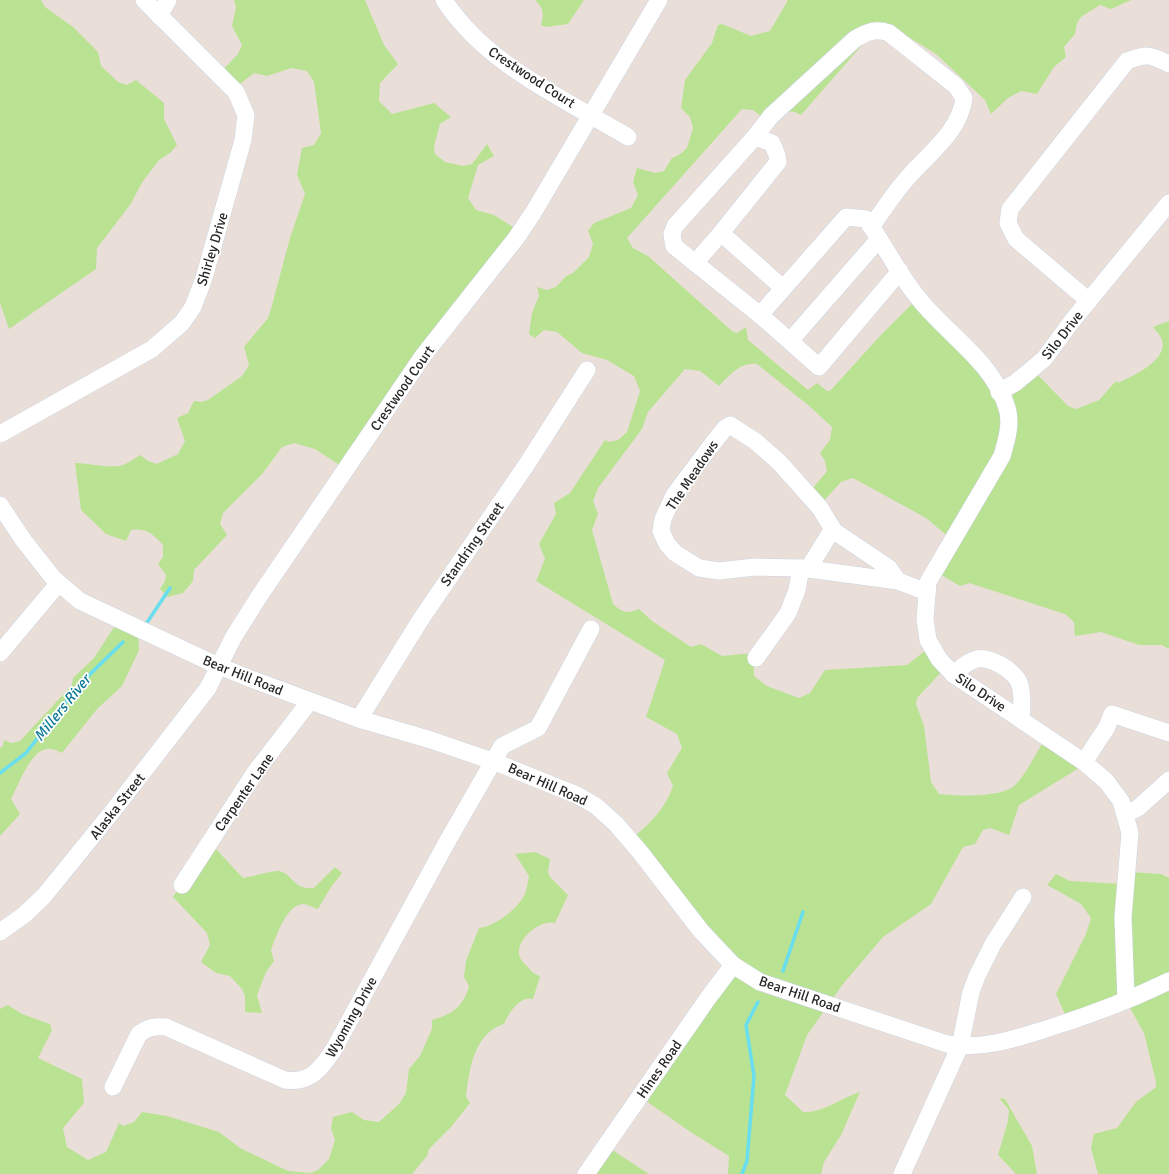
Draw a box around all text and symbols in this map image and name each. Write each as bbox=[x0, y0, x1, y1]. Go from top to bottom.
street label: Crestwood Court bbox=[485, 43, 578, 112]
street label: Shirley Drive bbox=[193, 210, 232, 288]
street label: Silo Drive bbox=[1038, 308, 1087, 363]
street label: Crestwood Court bbox=[367, 342, 438, 434]
street label: The Meadows bbox=[663, 437, 722, 514]
street label: Standring Street bbox=[437, 499, 508, 590]
street label: Bear Hill Road bbox=[200, 652, 285, 699]
water label: Millers River bbox=[30, 669, 96, 745]
street label: Silo Drive bbox=[952, 669, 1009, 715]
street label: Carpenter Lane bbox=[211, 750, 278, 835]
street label: Bear Hill Road bbox=[505, 759, 590, 810]
street label: Alaska Street bbox=[86, 770, 149, 843]
street label: Bear Hill Road bbox=[757, 973, 843, 1016]
street label: Wyoming Drive bbox=[322, 974, 381, 1061]
street label: Hines Road bbox=[633, 1037, 686, 1102]

